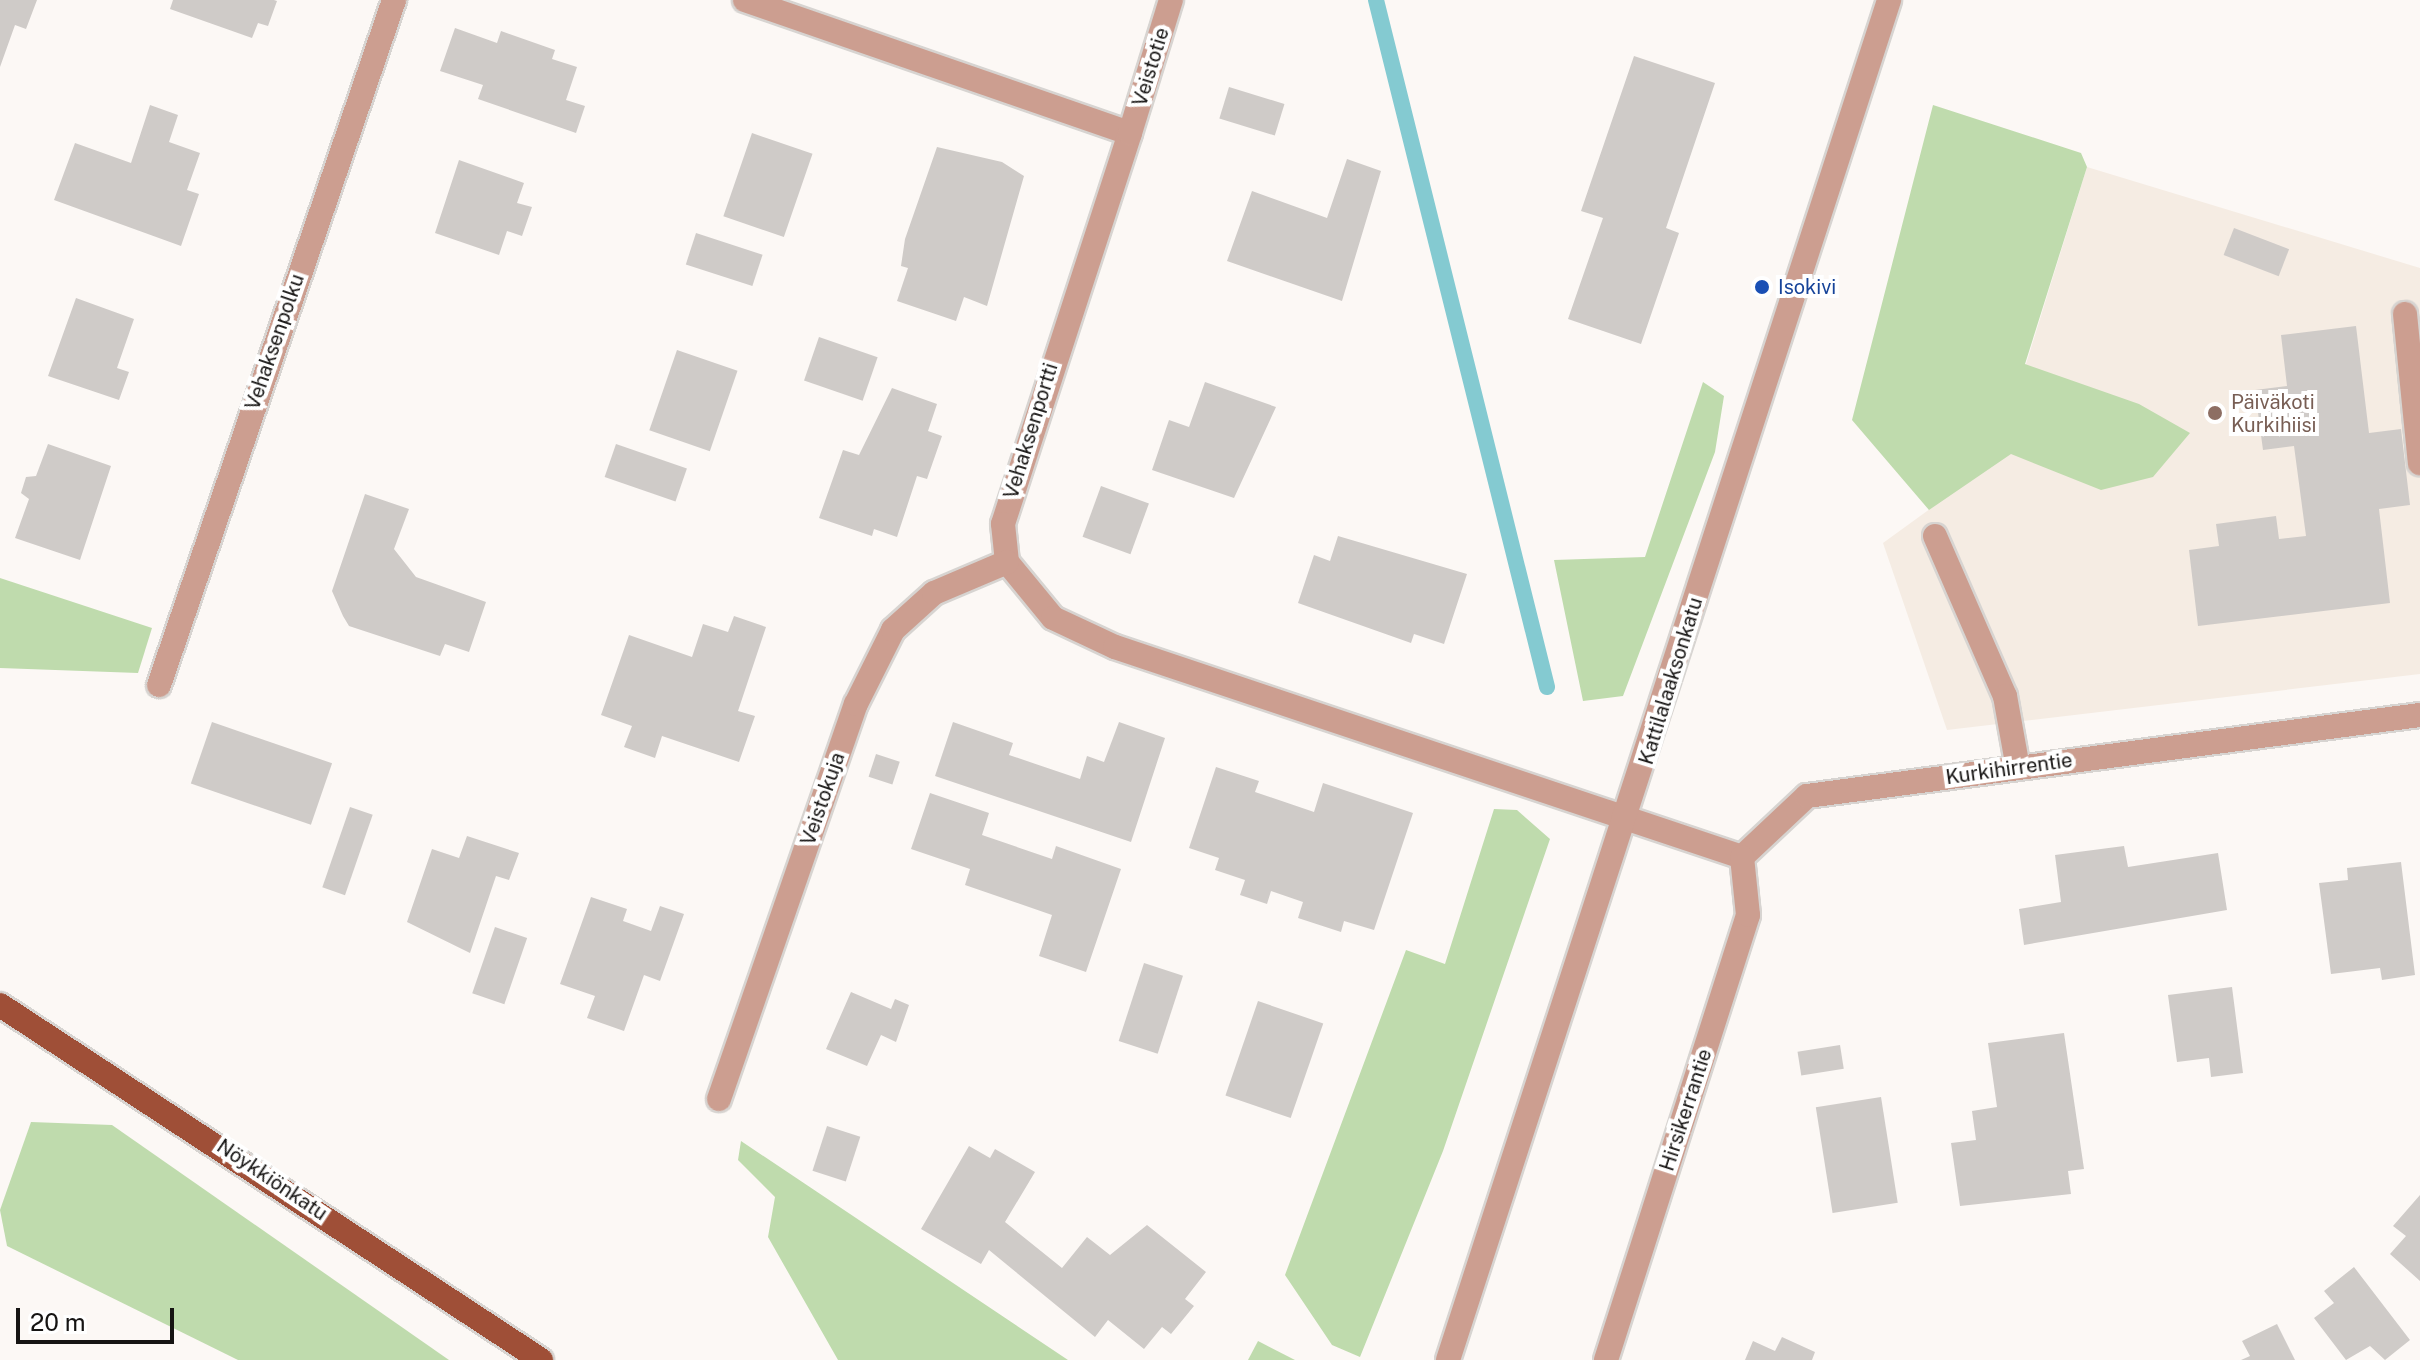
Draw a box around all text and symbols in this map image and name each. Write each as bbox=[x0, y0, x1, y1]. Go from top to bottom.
street label: Veistotie bbox=[1128, 25, 1174, 109]
street label: Vehaksenpolku bbox=[241, 271, 309, 413]
place label: Isokivi bbox=[1778, 275, 1836, 299]
marker: Isokivi bbox=[1753, 278, 1771, 296]
street label: Vehaksenportti bbox=[999, 360, 1063, 502]
place label: Päiväkoti Kurkihiisi bbox=[2231, 390, 2317, 437]
marker: Päiväkoti Kurkihiisi bbox=[2206, 404, 2224, 422]
street label: Kattilalaaksonkatu bbox=[1634, 594, 1708, 768]
street label: Kurkihirrentie bbox=[1944, 748, 2074, 790]
street label: Veistokuja bbox=[796, 749, 850, 849]
street label: Hirsikerrantie bbox=[1655, 1046, 1717, 1174]
street label: Nöykkiönkatu bbox=[212, 1134, 332, 1226]
scale bar bbox=[20, 1292, 178, 1342]
text: 20 m bbox=[30, 1308, 86, 1336]

